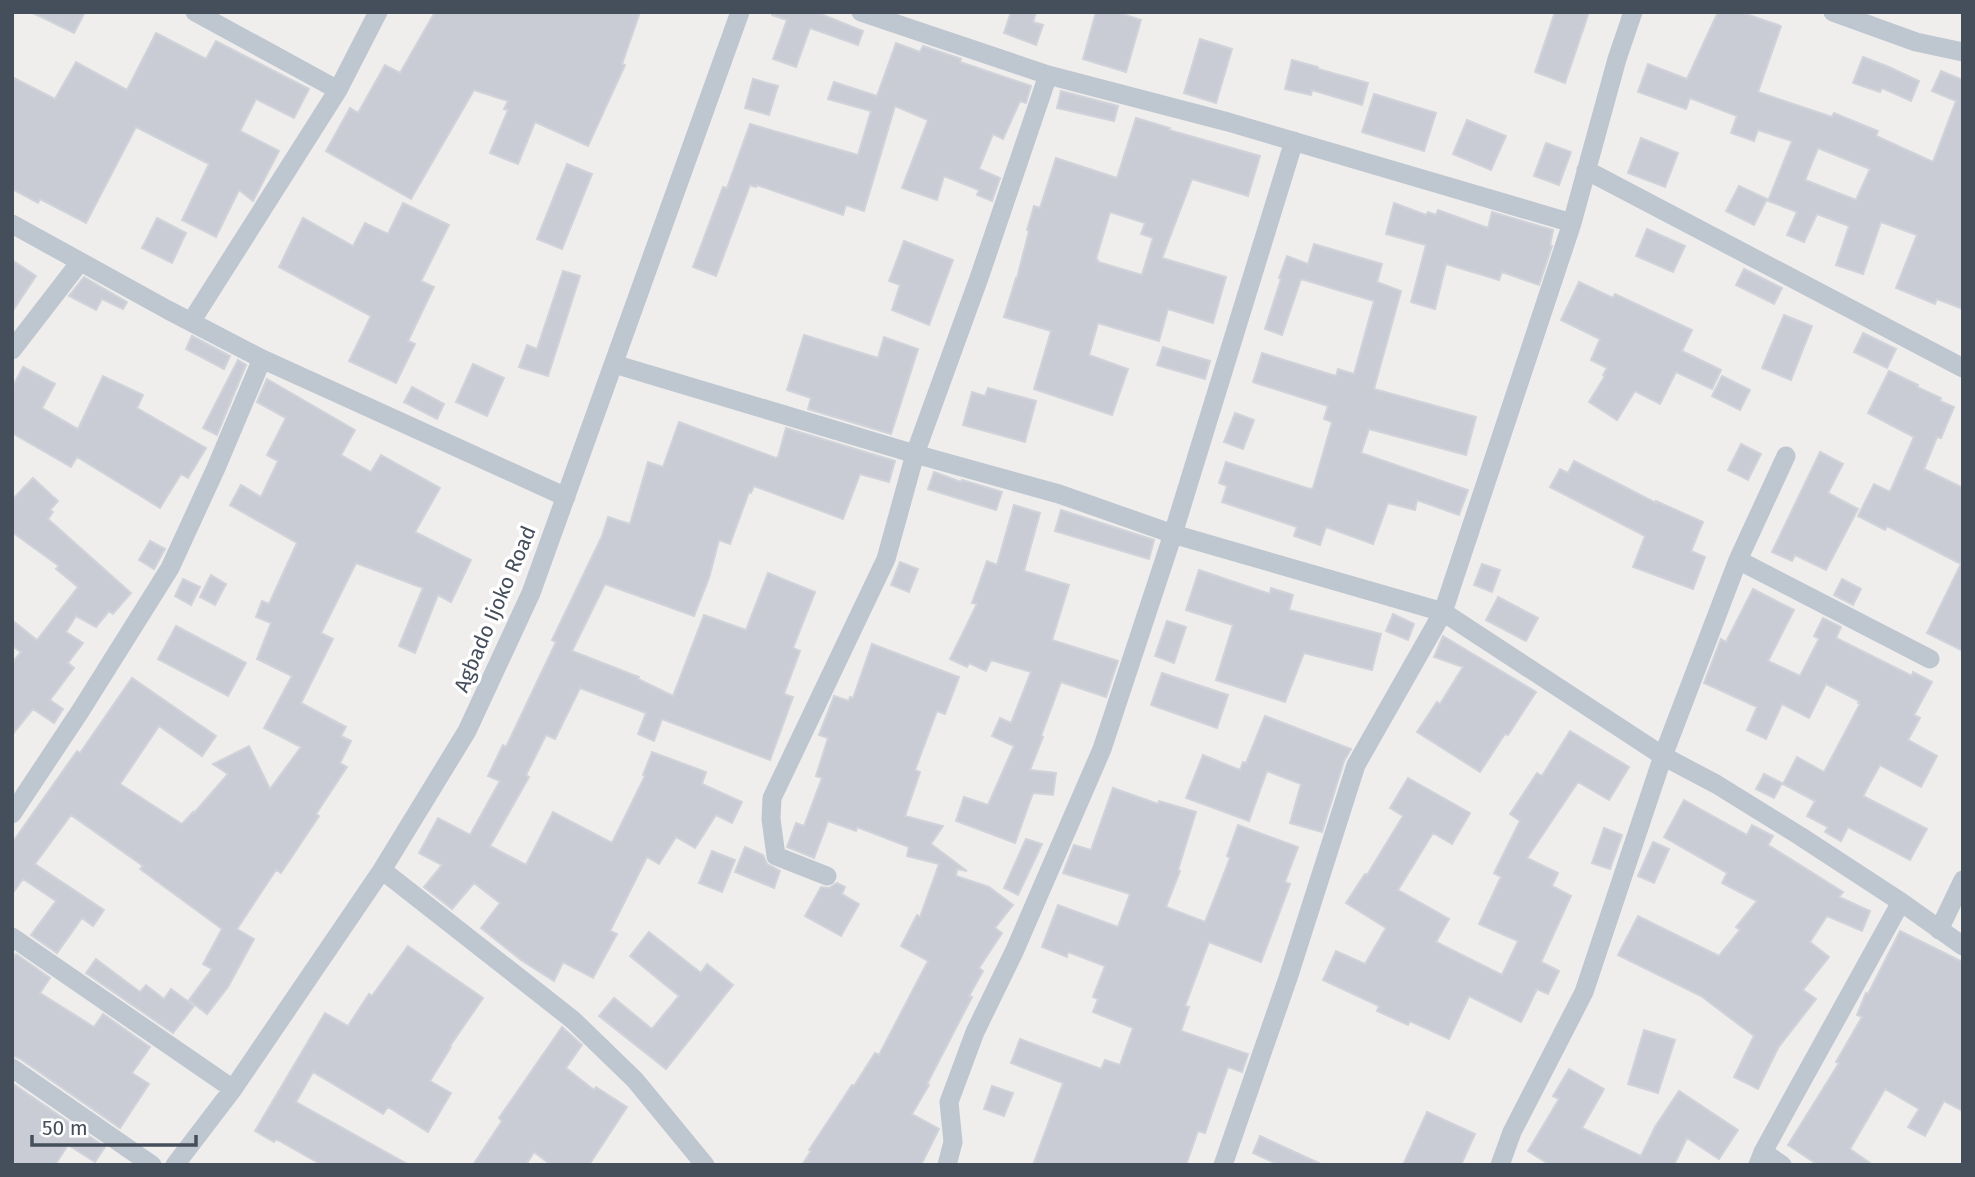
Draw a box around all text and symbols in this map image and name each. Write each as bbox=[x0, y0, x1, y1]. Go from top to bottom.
street label: Agbado Ijoko Road bbox=[448, 522, 542, 696]
scale bar bbox=[32, 1104, 196, 1148]
text: 50 m bbox=[42, 1115, 88, 1141]

